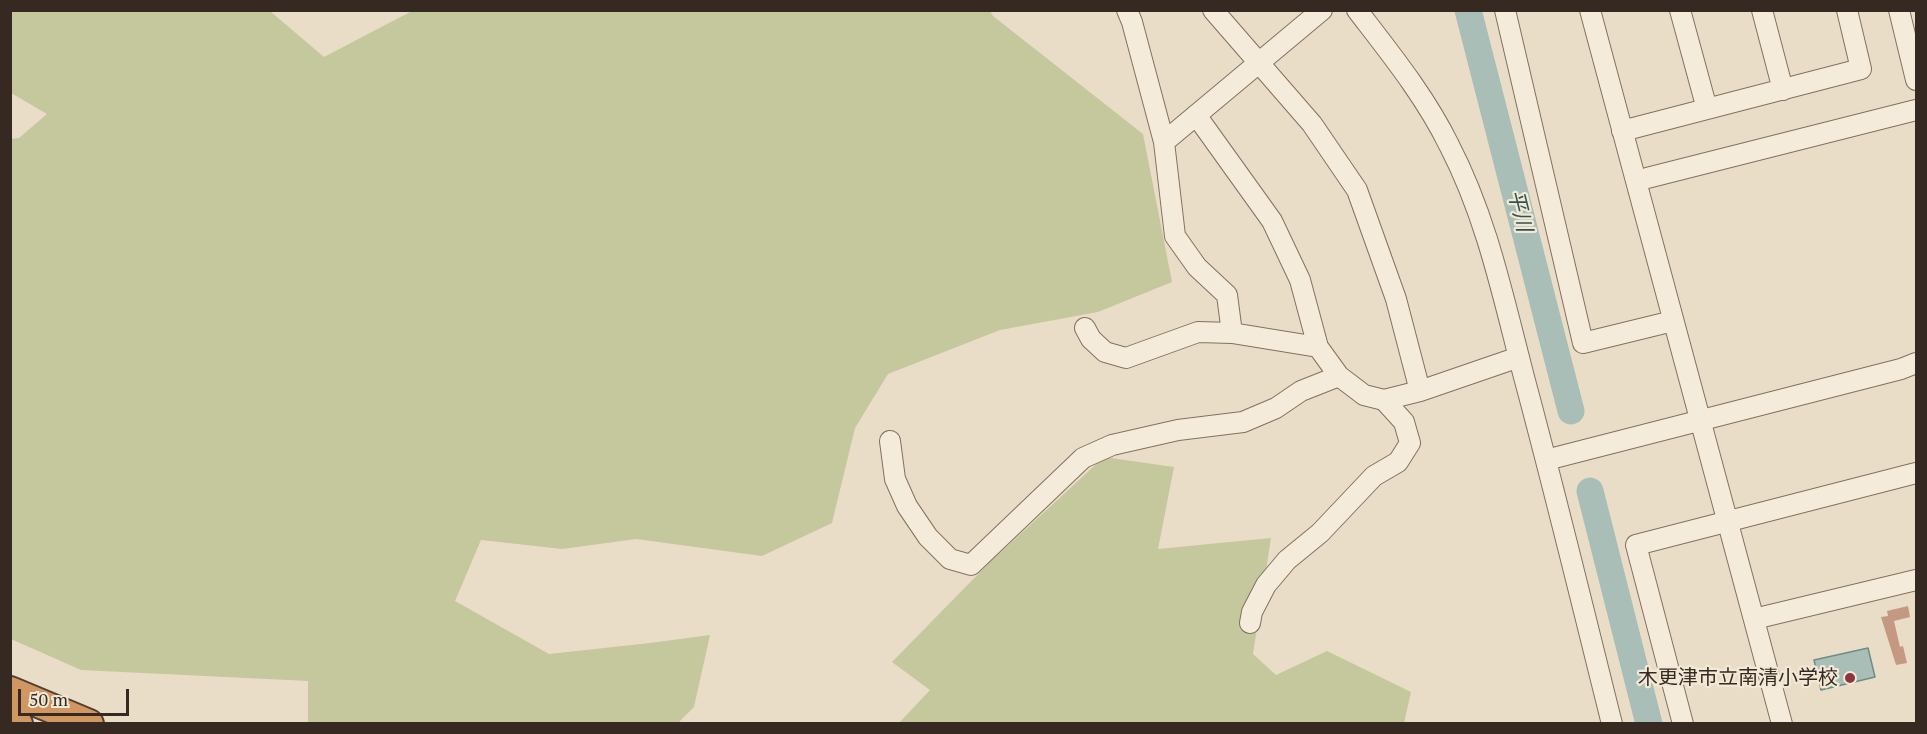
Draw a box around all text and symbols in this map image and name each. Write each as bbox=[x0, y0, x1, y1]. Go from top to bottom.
water label: 平川 bbox=[1502, 188, 1536, 234]
place label: 木更津市立南清小学校 bbox=[1638, 666, 1838, 690]
marker: 木更津市立南清小学校 bbox=[1843, 671, 1857, 685]
scale bar bbox=[21, 677, 132, 715]
text: 50 m bbox=[29, 687, 68, 711]

